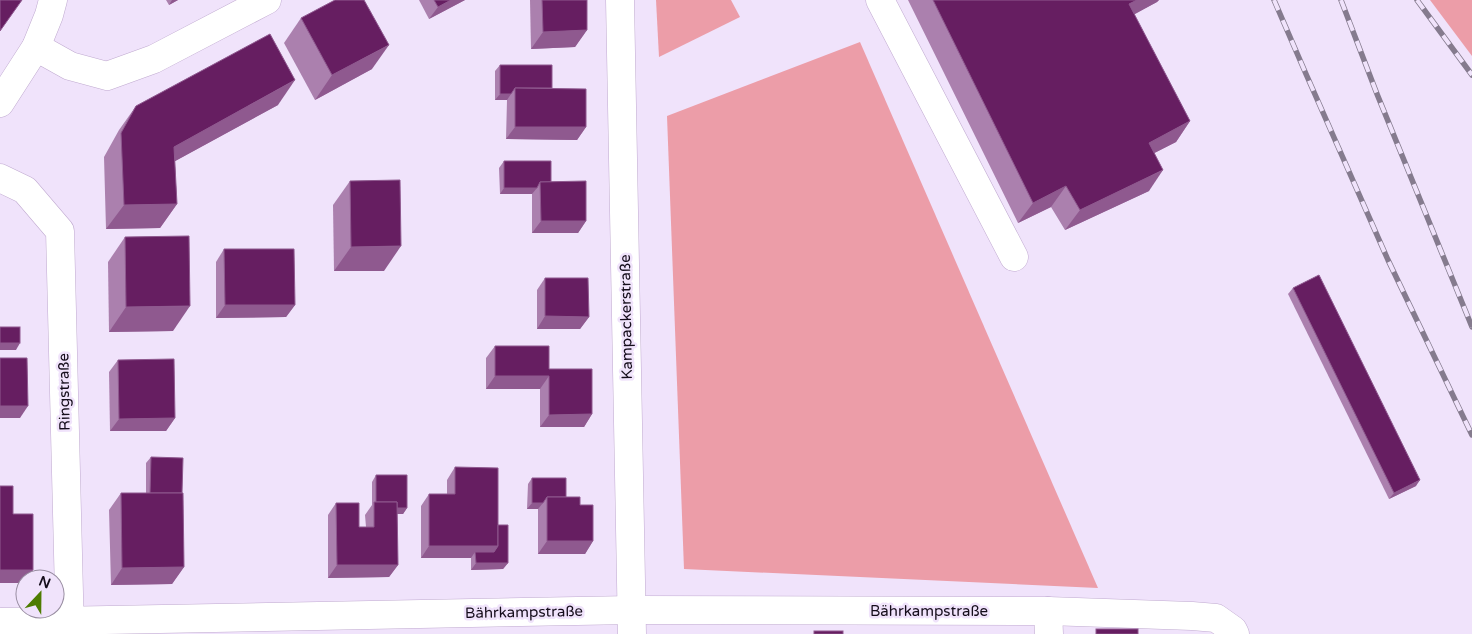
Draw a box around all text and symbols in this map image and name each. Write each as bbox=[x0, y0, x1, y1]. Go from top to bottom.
street label: Kampackerstraße bbox=[616, 254, 636, 380]
street label: Ringstraße bbox=[54, 353, 74, 431]
north arrow bbox=[15, 569, 65, 619]
text: N bbox=[36, 572, 53, 592]
street label: Bährkampstraße bbox=[465, 602, 583, 622]
street label: Bährkampstraße bbox=[870, 602, 988, 620]

